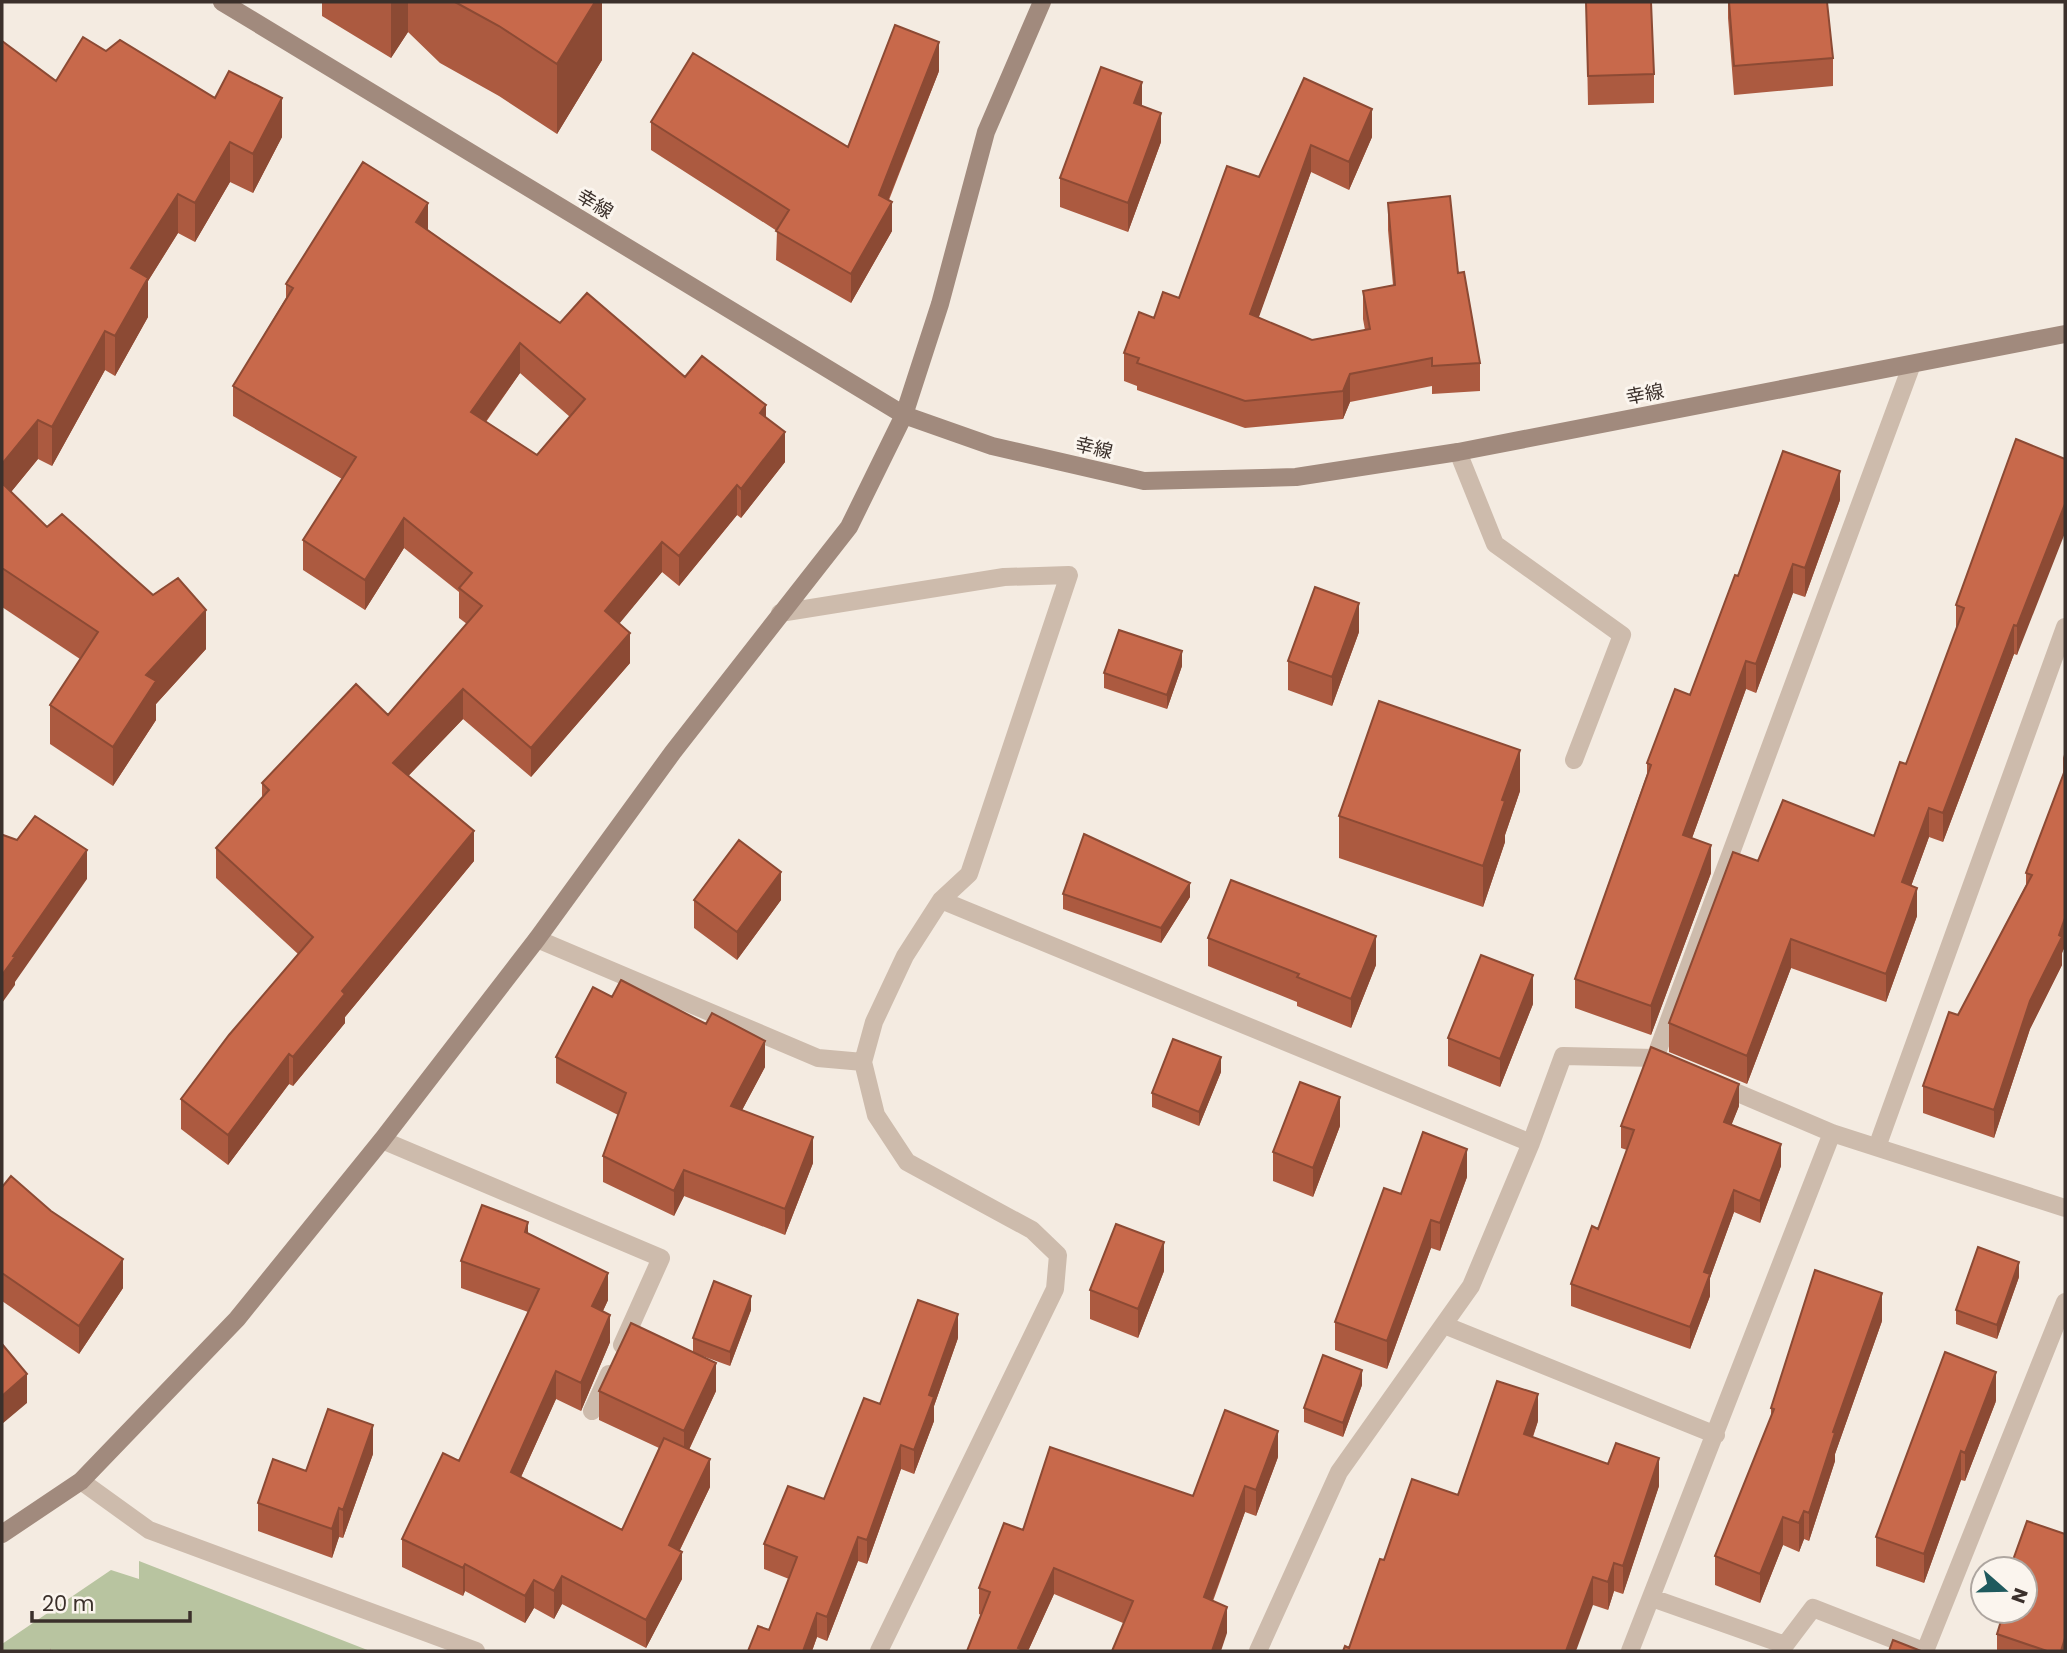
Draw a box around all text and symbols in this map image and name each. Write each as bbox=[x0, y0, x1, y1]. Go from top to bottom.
street label: 幸線 bbox=[572, 183, 618, 225]
street label: 幸線 bbox=[1624, 377, 1666, 411]
street label: 幸線 bbox=[1072, 431, 1116, 465]
north arrow bbox=[1969, 1555, 2039, 1625]
scale bar bbox=[32, 1580, 189, 1624]
text: N bbox=[2004, 1584, 2035, 1607]
text: 20 m bbox=[42, 1589, 95, 1618]

